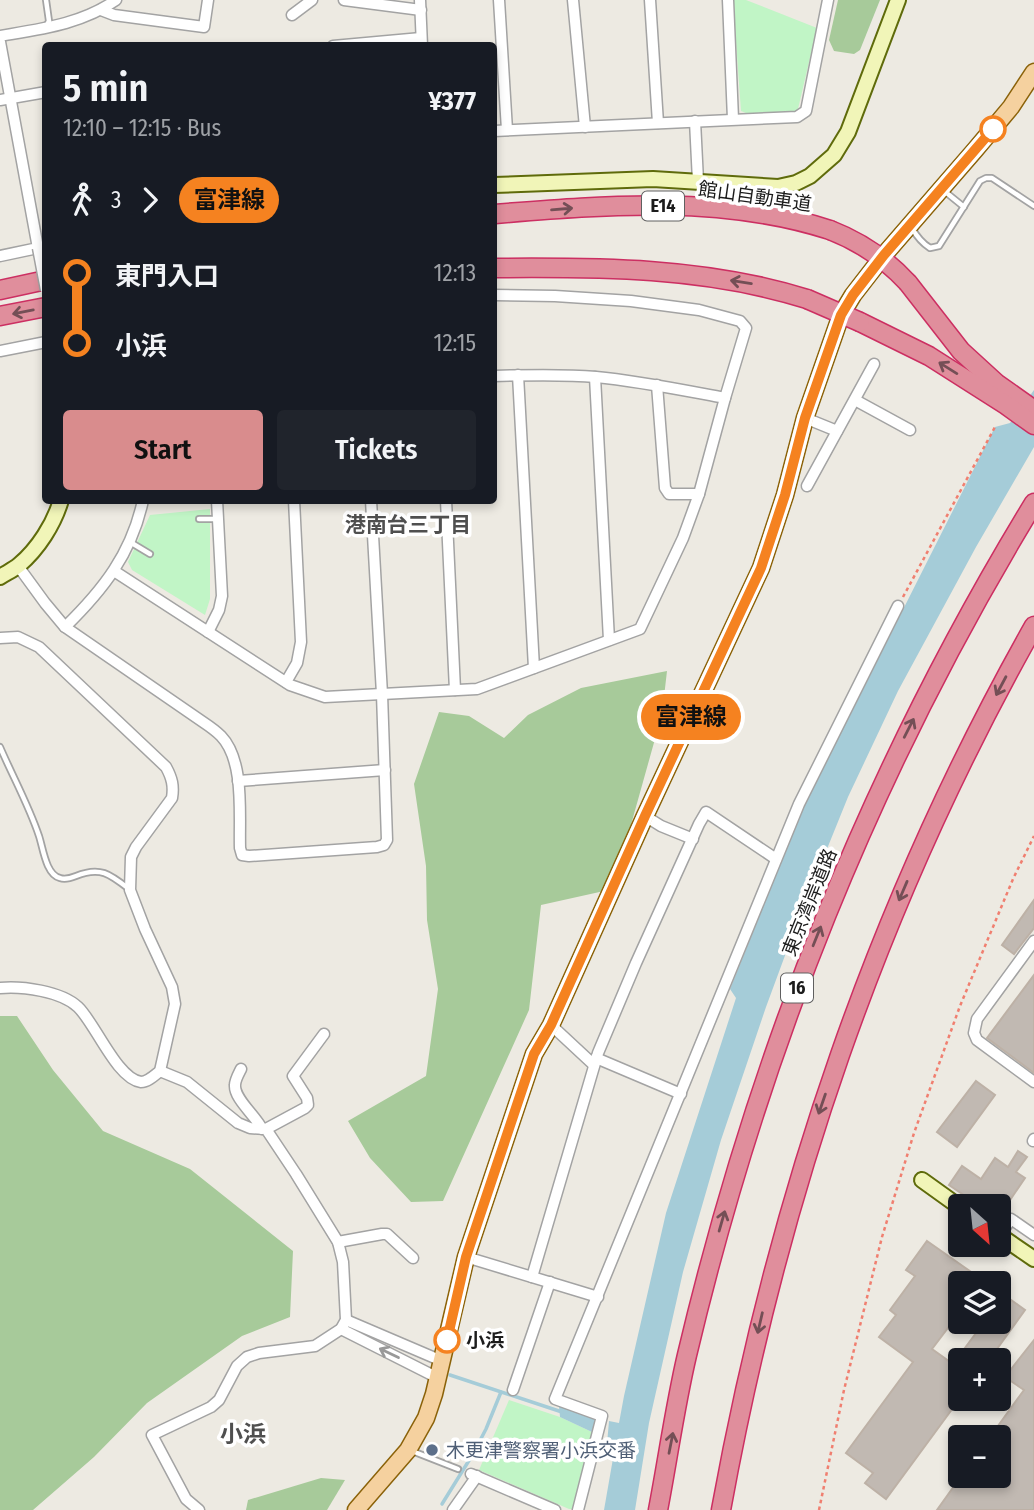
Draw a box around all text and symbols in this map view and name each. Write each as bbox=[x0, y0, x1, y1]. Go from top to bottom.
text: 5 min bbox=[63, 65, 148, 111]
text: ¥377 bbox=[428, 86, 476, 117]
text: 12:10 – 12:15 · Bus bbox=[63, 114, 221, 142]
unlabelled marker bbox=[980, 116, 1006, 142]
street label: 館山自動車道 bbox=[697, 177, 813, 216]
icon: walk bbox=[63, 181, 101, 219]
icon: forward bbox=[131, 181, 169, 219]
text: 3 bbox=[111, 186, 121, 214]
text: 富津線 bbox=[193, 186, 265, 214]
road number: E14 bbox=[642, 191, 684, 220]
one-way arrow bbox=[550, 202, 572, 215]
text: 12:13 bbox=[434, 259, 476, 287]
text: 東門入口 bbox=[115, 261, 219, 292]
one-way arrow bbox=[730, 275, 753, 288]
one-way arrow bbox=[12, 305, 35, 319]
text: 12:15 bbox=[433, 329, 476, 357]
text: 小浜 bbox=[115, 331, 167, 362]
one-way arrow bbox=[939, 361, 959, 375]
button: Start bbox=[63, 410, 263, 490]
button: Tickets bbox=[277, 410, 476, 490]
district label: 港南台三丁目 bbox=[345, 512, 471, 538]
one-way arrow bbox=[994, 675, 1007, 696]
line badge: 富津線 bbox=[651, 694, 731, 740]
text: 富津線 bbox=[655, 703, 727, 731]
one-way arrow bbox=[903, 718, 917, 739]
street label: 東京湾岸道路 bbox=[777, 845, 841, 959]
one-way arrow bbox=[896, 880, 909, 902]
one-way arrow bbox=[811, 926, 824, 947]
road number: 16 bbox=[781, 973, 813, 1002]
one-way arrow bbox=[815, 1093, 828, 1115]
north arrow bbox=[948, 1194, 1012, 1256]
map controls bbox=[948, 1194, 1011, 1488]
one-way arrow bbox=[716, 1211, 729, 1233]
button: layers bbox=[948, 1271, 1011, 1334]
one-way arrow bbox=[753, 1311, 766, 1334]
marker: 小浜 bbox=[434, 1327, 460, 1353]
place label: 小浜 bbox=[466, 1329, 504, 1352]
one-way arrow bbox=[379, 1346, 400, 1360]
button: + bbox=[948, 1348, 1011, 1411]
district label: 小浜 bbox=[220, 1420, 266, 1448]
button: − bbox=[948, 1425, 1011, 1488]
one-way arrow bbox=[664, 1432, 678, 1455]
place label: 木更津警察署小浜交番 bbox=[446, 1439, 636, 1462]
marker: 木更津警察署小浜交番 bbox=[424, 1442, 440, 1458]

